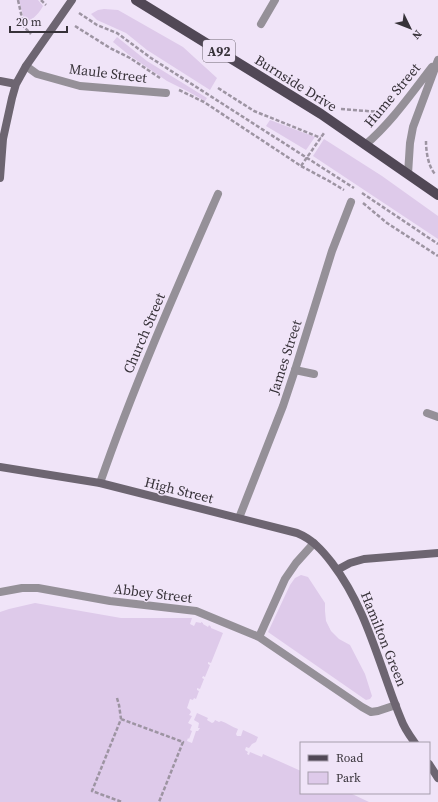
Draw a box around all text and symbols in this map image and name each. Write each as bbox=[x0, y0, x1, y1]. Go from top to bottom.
scale bar bbox=[10, 8, 67, 34]
north arrow bbox=[390, 8, 430, 48]
text: 20 m bbox=[16, 14, 42, 30]
text: N bbox=[409, 26, 425, 43]
road number: A92 bbox=[203, 40, 235, 62]
street label: Burnside Drive bbox=[251, 50, 341, 116]
street label: Maule Street bbox=[68, 58, 149, 88]
street label: Hume Street bbox=[359, 58, 425, 131]
street label: Church Street bbox=[118, 289, 170, 376]
street label: James Street bbox=[263, 317, 307, 398]
street label: High Street bbox=[143, 472, 216, 508]
street label: Abbey Street bbox=[113, 578, 194, 608]
street label: Hamilton Green bbox=[356, 589, 412, 690]
legend bbox=[300, 742, 430, 794]
text: Road bbox=[336, 750, 363, 766]
text: Park bbox=[336, 770, 361, 786]

